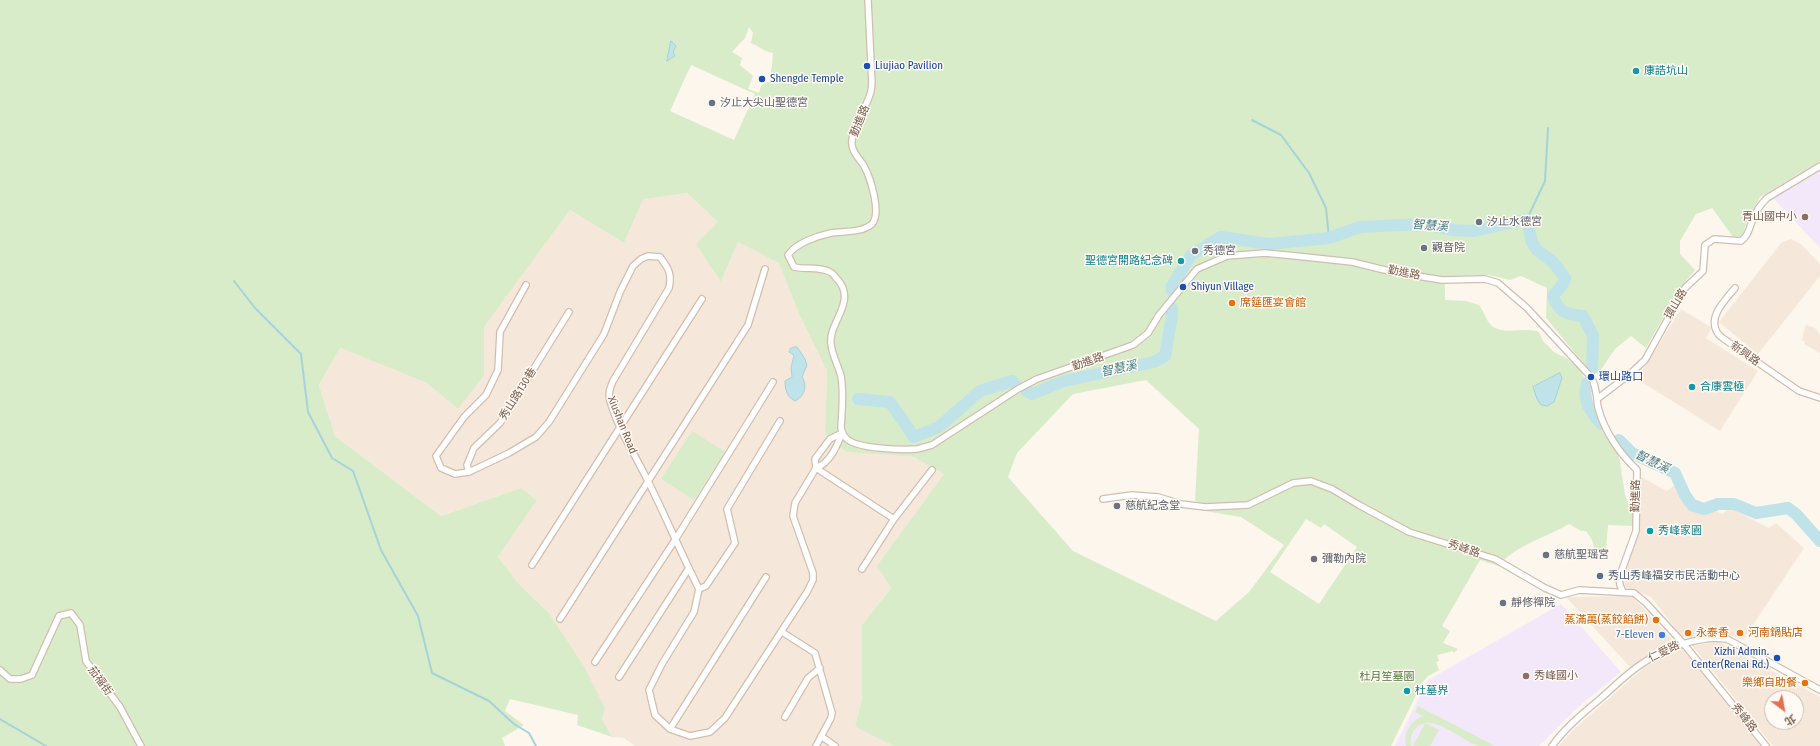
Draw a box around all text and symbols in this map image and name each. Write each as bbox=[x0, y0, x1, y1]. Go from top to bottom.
place label: Liujiao Pavilion bbox=[875, 59, 943, 73]
marker: Liujiao Pavilion bbox=[862, 61, 872, 71]
place label: 康誥坑山 bbox=[1644, 64, 1688, 78]
marker: 康誥坑山 bbox=[1631, 66, 1641, 76]
place label: Shengde Temple bbox=[770, 72, 844, 86]
marker: Shengde Temple bbox=[757, 74, 767, 84]
place label: 汐止大尖山聖德宮 bbox=[720, 96, 808, 110]
marker: 汐止大尖山聖德宮 bbox=[707, 98, 717, 108]
street label: 勤進路 bbox=[848, 103, 872, 139]
place label: 青山國中小 bbox=[1742, 210, 1797, 224]
marker: 青山國中小 bbox=[1800, 212, 1810, 222]
place label: 汐止水德宮 bbox=[1487, 215, 1542, 229]
marker: 汐止水德宮 bbox=[1474, 217, 1484, 227]
water label: 智慧溪 bbox=[1412, 218, 1448, 234]
place label: 觀音院 bbox=[1432, 241, 1465, 255]
marker: 觀音院 bbox=[1419, 243, 1429, 253]
place label: 秀德宮 bbox=[1203, 244, 1236, 258]
marker: 秀德宮 bbox=[1190, 246, 1200, 256]
place label: 聖德宮開路紀念碑 bbox=[1085, 254, 1173, 268]
marker: 聖德宮開路紀念碑 bbox=[1176, 256, 1186, 266]
street label: 勤進路 bbox=[1387, 263, 1421, 283]
place label: Shiyun Village bbox=[1191, 280, 1254, 294]
marker: Shiyun Village bbox=[1178, 282, 1188, 292]
street label: 環山路 bbox=[1662, 286, 1690, 322]
place label: 席筵匯宴會館 bbox=[1240, 296, 1306, 310]
marker: 席筵匯宴會館 bbox=[1227, 298, 1237, 308]
street label: 新興路 bbox=[1728, 339, 1762, 369]
street label: 勤進路 bbox=[1070, 350, 1106, 374]
water label: 智慧溪 bbox=[1100, 358, 1138, 380]
street label: 秀山路130巷 bbox=[497, 365, 539, 423]
place label: 環山路口 bbox=[1599, 370, 1643, 384]
marker: 環山路口 bbox=[1586, 372, 1596, 382]
place label: 合康雲極 bbox=[1700, 380, 1744, 394]
marker: 合康雲極 bbox=[1687, 382, 1697, 392]
street label: Xiushan Road bbox=[604, 394, 640, 456]
water label: 智慧溪 bbox=[1633, 448, 1671, 476]
street label: 勤進路 bbox=[1629, 479, 1643, 513]
place label: 慈航紀念堂 bbox=[1125, 499, 1180, 513]
marker: 慈航紀念堂 bbox=[1112, 501, 1122, 511]
place label: 秀峰家園 bbox=[1658, 524, 1702, 538]
marker: 秀峰家園 bbox=[1645, 526, 1655, 536]
street label: 秀峰路 bbox=[1446, 538, 1482, 560]
place label: 慈航聖瑶宮 bbox=[1554, 548, 1609, 562]
marker: 慈航聖瑶宮 bbox=[1541, 550, 1551, 560]
place label: 彌勒內院 bbox=[1322, 552, 1366, 566]
marker: 彌勒內院 bbox=[1309, 554, 1319, 564]
place label: 秀山秀峰福安市民活動中心 bbox=[1608, 569, 1740, 583]
marker: 秀山秀峰福安市民活動中心 bbox=[1595, 571, 1605, 581]
place label: 靜修禪院 bbox=[1511, 596, 1555, 610]
marker: 靜修禪院 bbox=[1498, 598, 1508, 608]
place label: 蒸滿萬(蒸餃餡餅) bbox=[1565, 613, 1648, 627]
marker: 蒸滿萬(蒸餃餡餅) bbox=[1651, 615, 1661, 625]
place label: 永泰香 bbox=[1696, 626, 1729, 640]
place label: 河南鍋貼店 bbox=[1748, 626, 1803, 640]
place label: 7-Eleven bbox=[1616, 628, 1654, 642]
marker: 永泰香 bbox=[1683, 628, 1693, 638]
marker: 河南鍋貼店 bbox=[1735, 628, 1745, 638]
marker: 7-Eleven bbox=[1657, 630, 1667, 640]
street label: 仁愛路 bbox=[1646, 639, 1682, 665]
place label: Xizhi Admin. Center(Renai Rd.) bbox=[1691, 645, 1769, 671]
marker: Xizhi Admin. Center(Renai Rd.) bbox=[1772, 653, 1782, 663]
street label: 茄福街 bbox=[85, 664, 115, 698]
place label: 秀峰國小 bbox=[1534, 669, 1578, 683]
park label: 杜月笙墓園 bbox=[1360, 670, 1414, 684]
marker: 秀峰國小 bbox=[1521, 671, 1531, 681]
place label: 樂鄉自助餐 bbox=[1742, 676, 1797, 690]
marker: 樂鄉自助餐 bbox=[1800, 678, 1810, 688]
place label: 杜墓界 bbox=[1415, 684, 1448, 698]
marker: 杜墓界 bbox=[1402, 686, 1412, 696]
north arrow bbox=[1764, 690, 1804, 730]
street label: 秀峰路 bbox=[1728, 701, 1760, 735]
text: 北 bbox=[1782, 711, 1798, 728]

